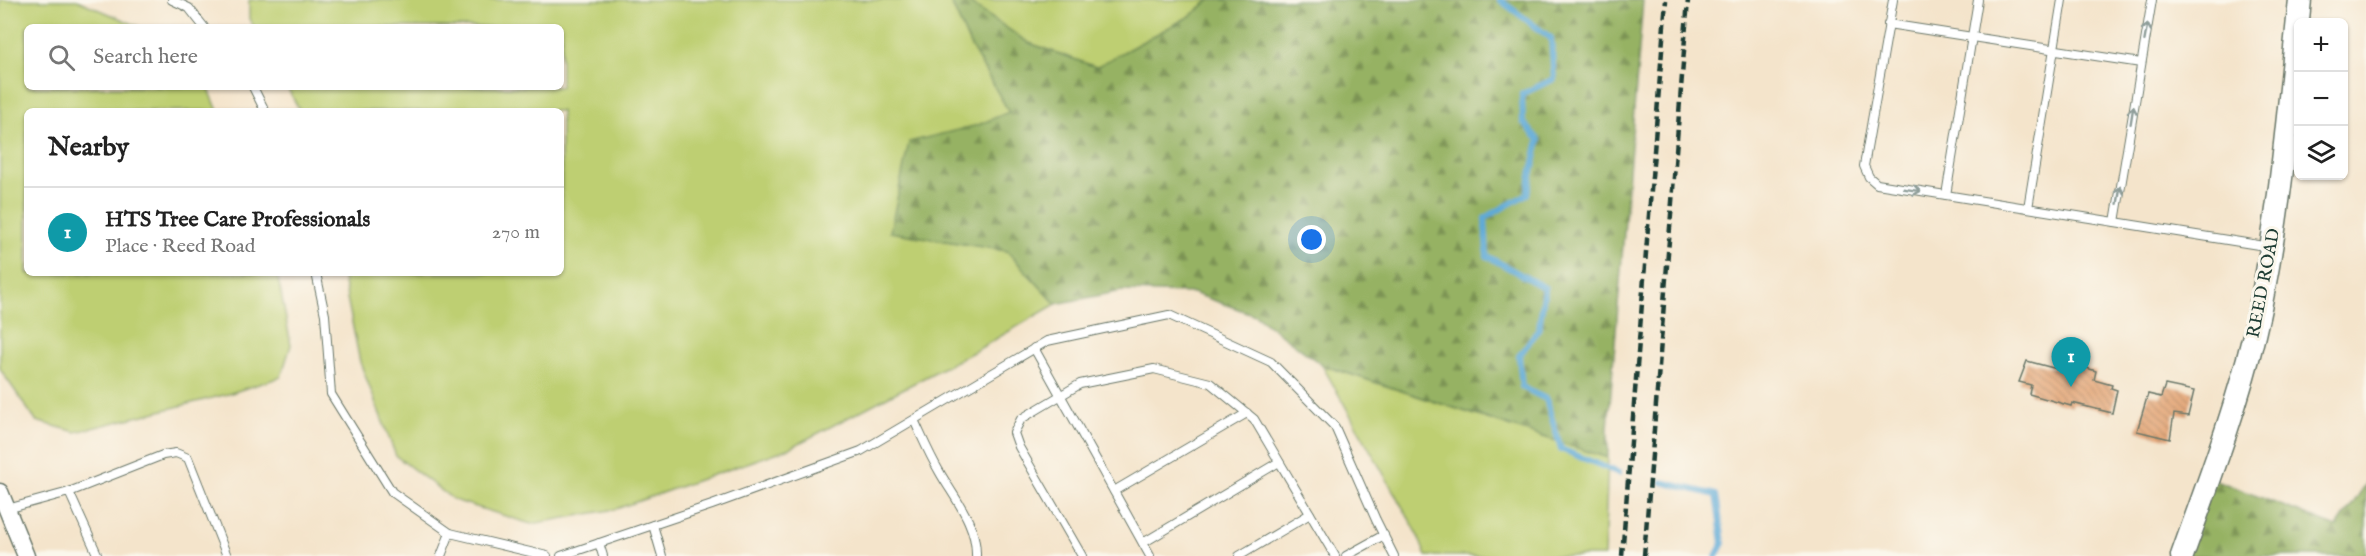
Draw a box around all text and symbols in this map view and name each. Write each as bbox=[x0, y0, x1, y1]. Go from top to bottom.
map controls bbox=[2294, 18, 2348, 180]
button: + bbox=[2294, 18, 2348, 72]
one-way arrow bbox=[2141, 22, 2152, 42]
search box bbox=[24, 24, 564, 90]
icon: search bbox=[45, 41, 78, 74]
text: Search here bbox=[93, 43, 198, 71]
button: − bbox=[2294, 72, 2348, 126]
one-way arrow bbox=[2127, 106, 2138, 126]
button: layers bbox=[2294, 126, 2348, 180]
text: Nearby bbox=[48, 131, 129, 164]
one-way arrow bbox=[1902, 184, 1922, 195]
one-way arrow bbox=[2114, 185, 2125, 205]
text: HTS Tree Care Professionals bbox=[105, 206, 370, 234]
text: 1 bbox=[64, 220, 71, 245]
text: 270 m bbox=[492, 220, 540, 245]
your location bbox=[1297, 225, 1326, 254]
street label: REED ROAD bbox=[2243, 226, 2286, 340]
text: Place · Reed Road bbox=[105, 234, 255, 259]
pin: 1 bbox=[2052, 338, 2090, 387]

